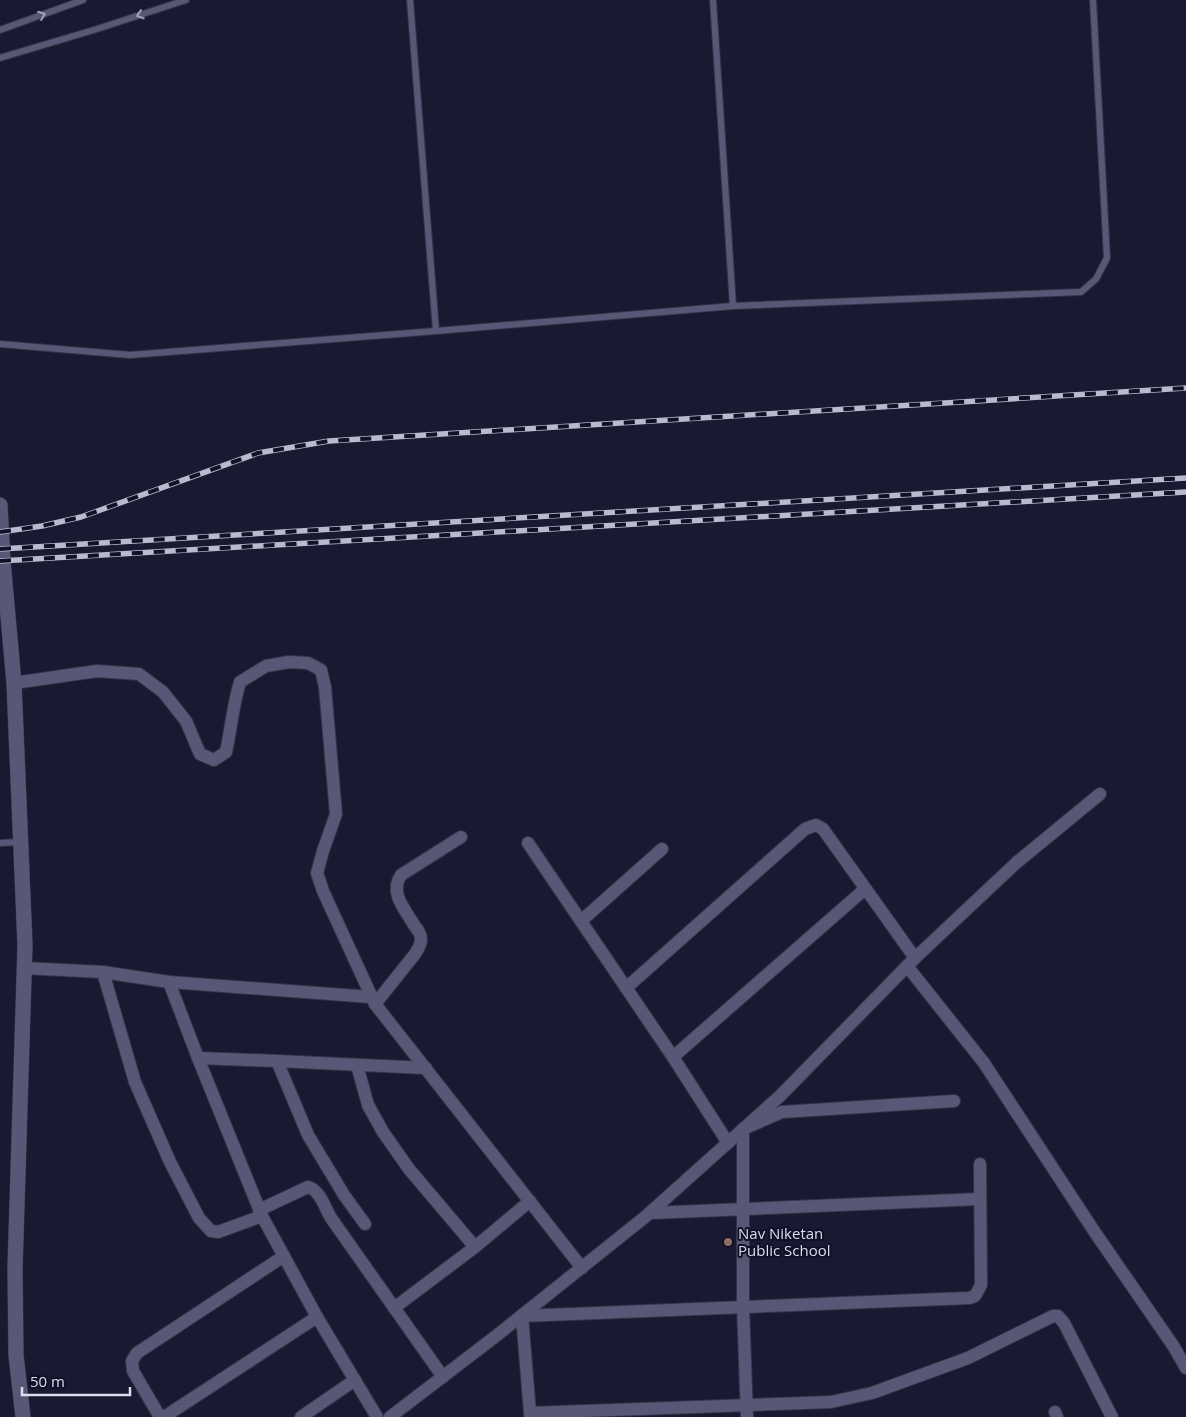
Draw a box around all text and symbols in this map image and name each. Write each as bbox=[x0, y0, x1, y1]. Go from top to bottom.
one-way arrow bbox=[136, 9, 145, 19]
one-way arrow bbox=[37, 11, 45, 21]
place label: Nav Niketan Public School bbox=[738, 1223, 831, 1260]
marker: Nav Niketan Public School bbox=[722, 1236, 734, 1248]
scale bar bbox=[22, 1364, 130, 1396]
text: 50 m bbox=[30, 1371, 65, 1391]

